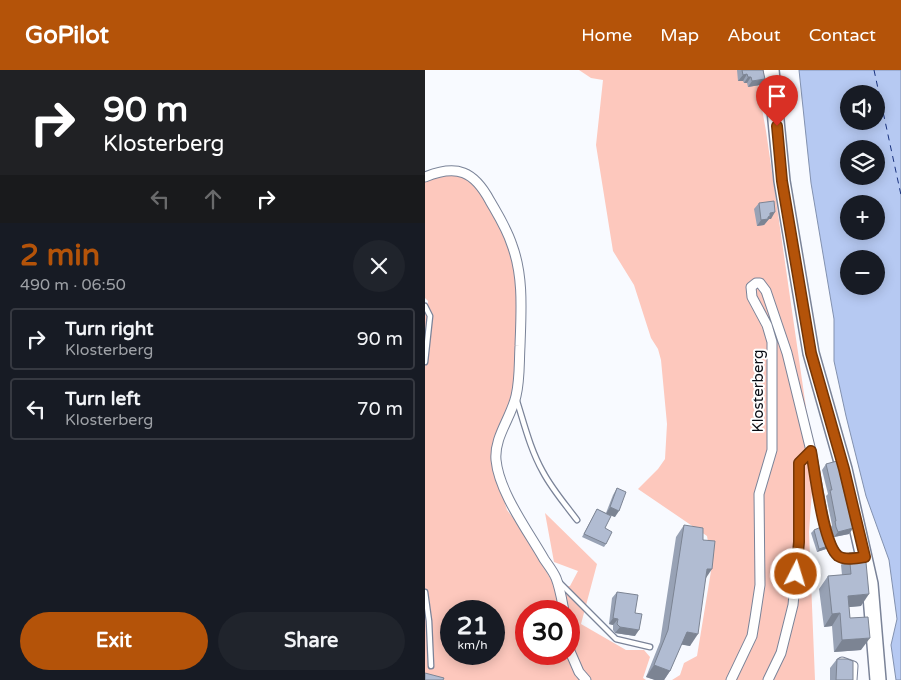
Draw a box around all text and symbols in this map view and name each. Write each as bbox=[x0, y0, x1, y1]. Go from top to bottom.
text: GoPilot bbox=[25, 21, 109, 50]
text: Home bbox=[581, 24, 632, 46]
text: Map bbox=[660, 24, 699, 46]
text: About bbox=[727, 24, 781, 46]
text: Contact bbox=[809, 24, 876, 46]
pin bbox=[756, 75, 798, 126]
icon: arrive bbox=[763, 82, 791, 110]
map controls bbox=[840, 85, 885, 295]
button: sound bbox=[840, 85, 885, 130]
text: 90 m bbox=[103, 89, 188, 131]
icon: right bbox=[20, 90, 85, 155]
text: Klosterberg bbox=[103, 131, 225, 157]
button: layers bbox=[840, 140, 885, 185]
icon: left bbox=[146, 185, 174, 213]
icon: ahead bbox=[199, 185, 227, 213]
icon: right bbox=[252, 185, 280, 213]
button: + bbox=[840, 195, 885, 240]
text: 2 min bbox=[20, 237, 100, 274]
button: close bbox=[353, 240, 405, 292]
button: − bbox=[840, 250, 885, 295]
text: 490 m · 06:50 bbox=[20, 275, 126, 295]
text: Turn right bbox=[65, 318, 153, 340]
icon: right bbox=[22, 325, 50, 353]
text: 90 m bbox=[357, 328, 403, 350]
text: Klosterberg bbox=[65, 340, 153, 360]
street label: Klosterberg bbox=[749, 350, 767, 432]
text: Turn left bbox=[65, 388, 141, 410]
icon: left bbox=[22, 395, 50, 423]
text: 70 m bbox=[357, 398, 403, 420]
text: Klosterberg bbox=[65, 410, 153, 430]
position arrow bbox=[769, 547, 821, 599]
speed limit sign: 30 bbox=[515, 600, 580, 665]
text: 21 bbox=[457, 611, 488, 641]
button: Exit bbox=[20, 612, 208, 670]
button: Share bbox=[218, 612, 405, 670]
text: km/h bbox=[457, 638, 488, 652]

